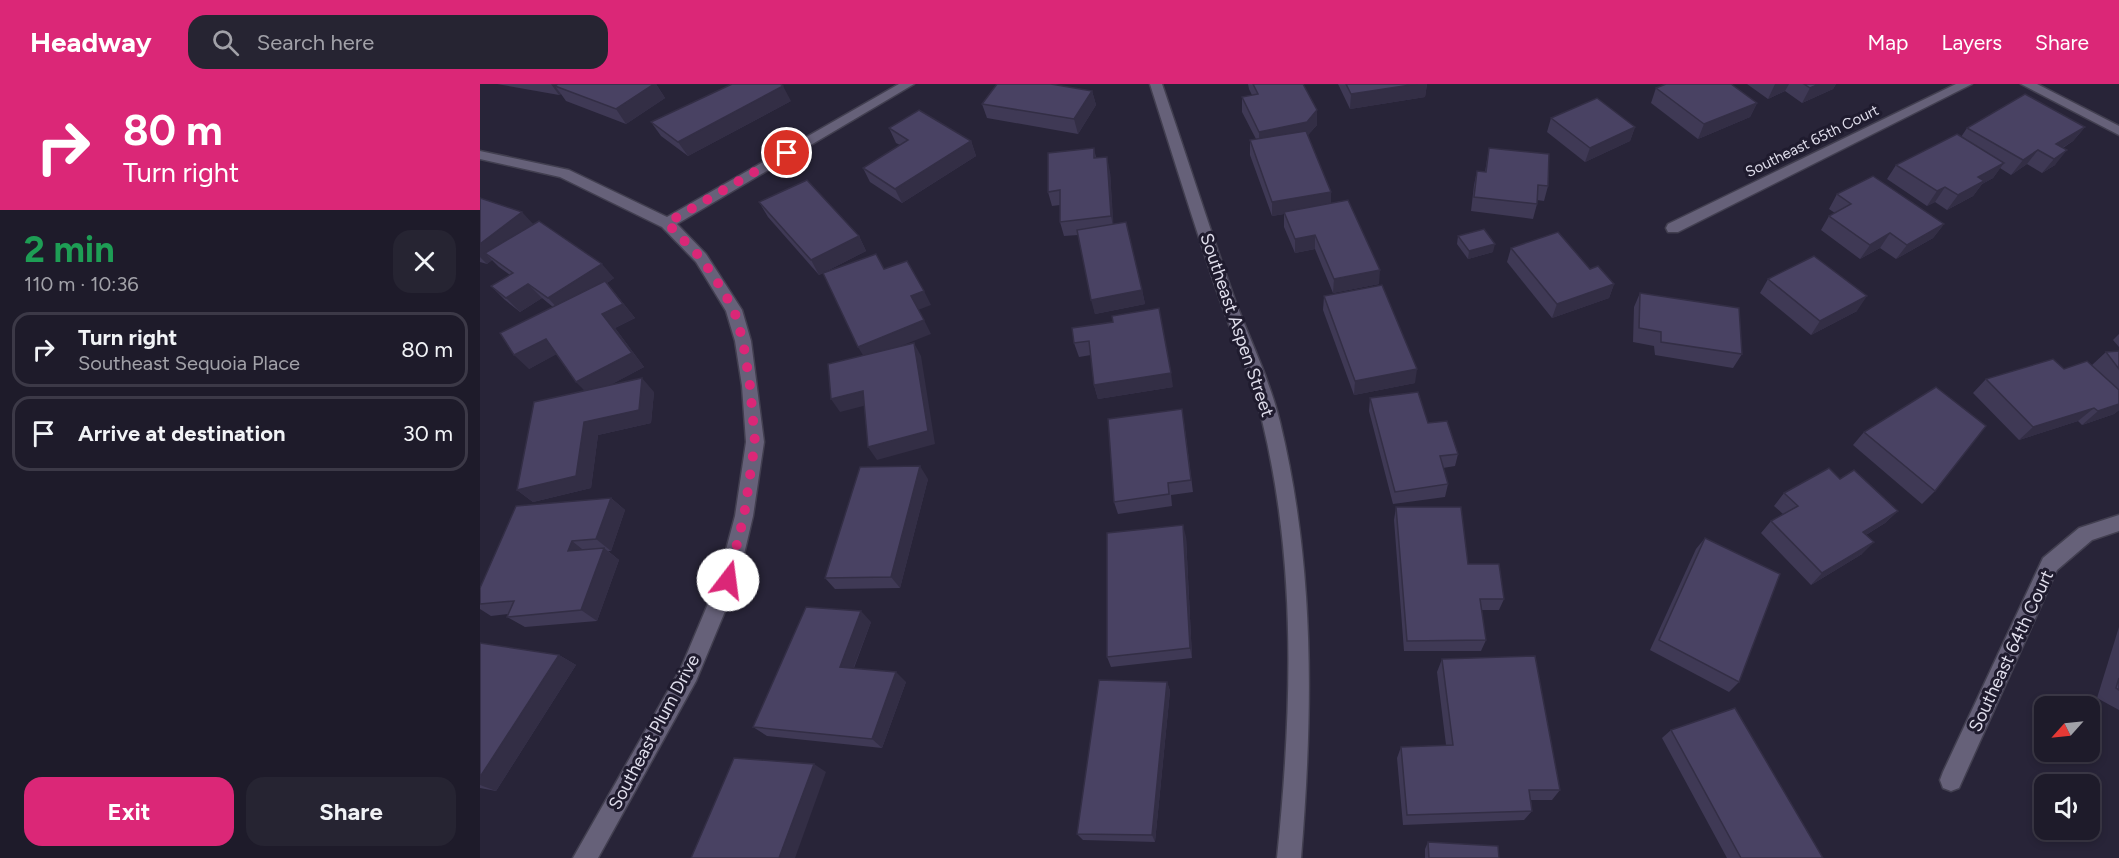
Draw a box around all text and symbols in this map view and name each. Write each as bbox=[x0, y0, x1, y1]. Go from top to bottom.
search box bbox=[188, 15, 608, 69]
text: Headway bbox=[30, 25, 152, 59]
icon: search bbox=[209, 26, 242, 59]
text: Search here bbox=[257, 29, 374, 56]
text: Map bbox=[1868, 30, 1908, 55]
text: Layers bbox=[1941, 30, 2002, 55]
text: Share bbox=[2035, 30, 2089, 55]
street label: Southeast 65th Court bbox=[1742, 101, 1882, 181]
text: 80 m bbox=[123, 105, 223, 156]
icon: right bbox=[24, 108, 102, 186]
pin bbox=[761, 127, 812, 178]
icon: arrive bbox=[770, 136, 803, 169]
text: Turn right bbox=[123, 156, 239, 189]
text: 2 min bbox=[24, 228, 115, 271]
button: close bbox=[393, 230, 456, 293]
street label: Southeast Aspen Street bbox=[1195, 230, 1279, 420]
text: 110 m · 10:36 bbox=[24, 272, 139, 296]
text: Turn right bbox=[78, 324, 177, 351]
icon: right bbox=[27, 333, 60, 366]
text: 80 m bbox=[401, 336, 453, 363]
text: Southeast Sequoia Place bbox=[78, 351, 300, 375]
icon: arrive bbox=[27, 417, 60, 450]
text: Arrive at destination bbox=[78, 420, 286, 447]
text: 30 m bbox=[403, 420, 453, 447]
position arrow bbox=[696, 548, 760, 612]
street label: Southeast 64th Court bbox=[1964, 566, 2058, 735]
street label: Southeast Plum Drive bbox=[604, 650, 704, 813]
north arrow bbox=[2034, 696, 2100, 762]
map controls bbox=[2034, 696, 2100, 840]
button: sound bbox=[2034, 774, 2100, 840]
button: Exit bbox=[24, 777, 234, 846]
button: Share bbox=[246, 777, 456, 846]

